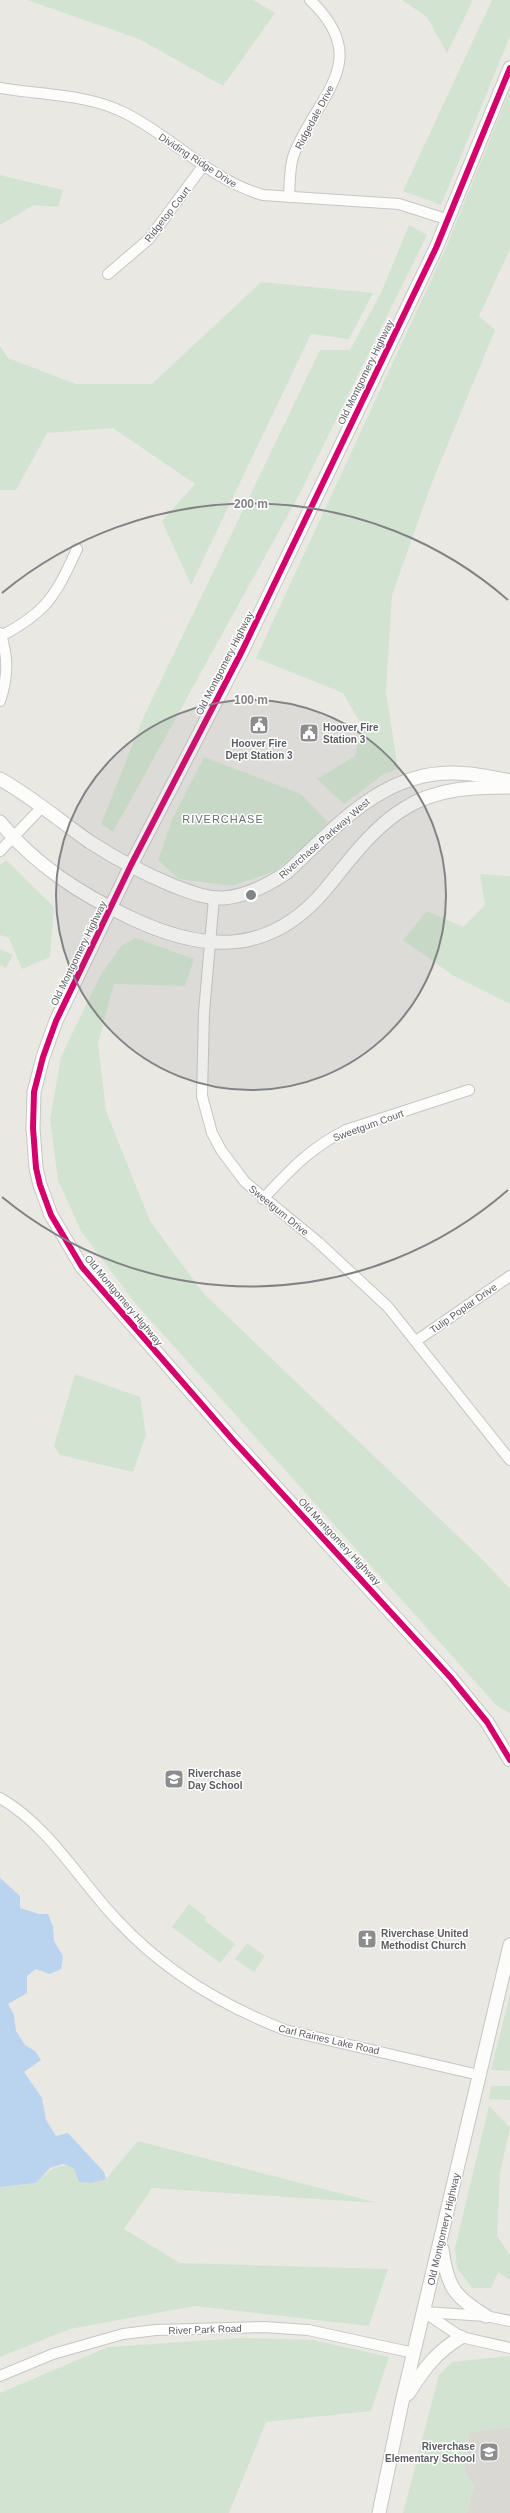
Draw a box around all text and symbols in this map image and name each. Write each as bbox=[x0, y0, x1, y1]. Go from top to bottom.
street label: Ridgedale Drive bbox=[293, 83, 336, 151]
street label: Dividing Ridge Drive bbox=[157, 131, 239, 190]
street label: Ridgetop Court bbox=[142, 184, 193, 244]
street label: Old Montgomery Highway bbox=[335, 318, 396, 426]
text: 200 m bbox=[234, 497, 268, 511]
street label: Old Montgomery Highway bbox=[193, 609, 255, 717]
text: 100 m bbox=[234, 693, 268, 707]
public building icon: Hoover Fire Dept Station 3 bbox=[248, 714, 270, 736]
public building icon: Hoover Fire Station 3 bbox=[298, 722, 320, 744]
place label: Hoover Fire Station 3 bbox=[323, 722, 379, 745]
place label: Hoover Fire Dept Station 3 bbox=[225, 738, 293, 761]
street label: Riverchase Parkway West bbox=[277, 796, 372, 881]
district label: RIVERCHASE bbox=[182, 813, 264, 825]
centre of rings bbox=[244, 888, 258, 902]
street label: Old Montgomery Highway bbox=[48, 899, 109, 1007]
street label: Sweetgum Court bbox=[331, 1107, 405, 1143]
street label: Sweetgum Drive bbox=[247, 1183, 311, 1238]
street label: Old Montgomery Highway bbox=[82, 1253, 165, 1348]
street label: Tulip Poplar Drive bbox=[428, 1281, 499, 1336]
street label: Old Montgomery Highway bbox=[296, 1496, 383, 1587]
school or university icon: Riverchase Day School bbox=[163, 1768, 185, 1790]
place label: Riverchase Day School bbox=[188, 1768, 243, 1791]
church icon: Riverchase United Methodist Church bbox=[356, 1928, 378, 1950]
place label: Riverchase United Methodist Church bbox=[381, 1928, 468, 1951]
street label: Carl Raines Lake Road bbox=[277, 2022, 380, 2056]
street label: Old Montgomery Highway bbox=[425, 2172, 462, 2286]
street label: River Park Road bbox=[168, 2323, 242, 2336]
place label: Riverchase Elementary School bbox=[385, 2441, 475, 2464]
school or university icon: Riverchase Elementary School bbox=[478, 2441, 500, 2463]

